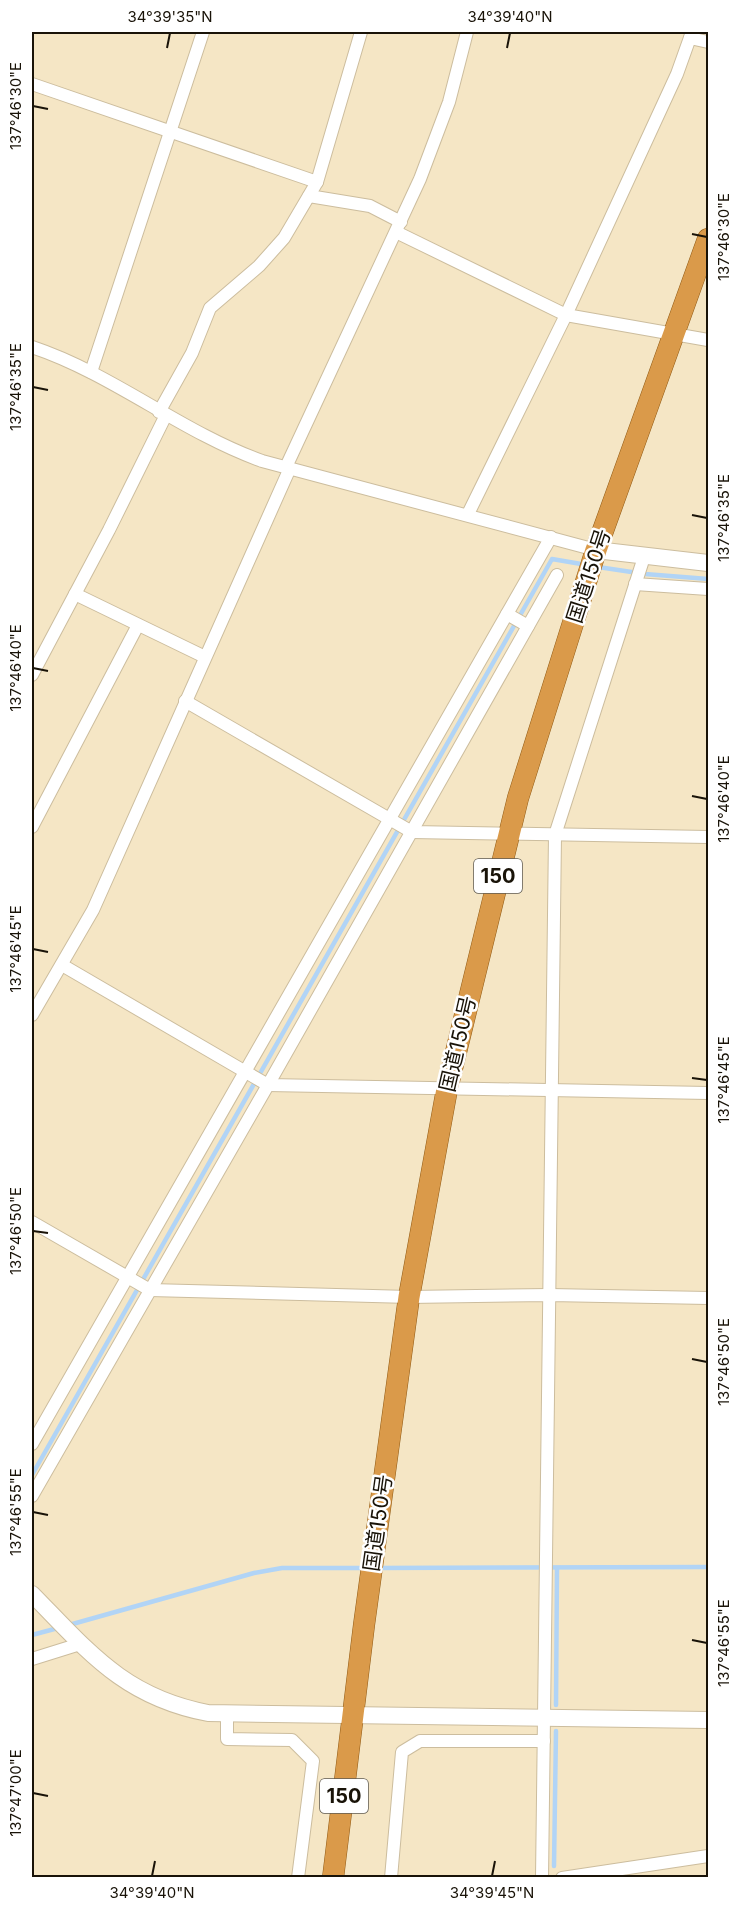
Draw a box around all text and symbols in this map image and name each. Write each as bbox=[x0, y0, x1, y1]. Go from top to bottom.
text: 34°39'35"N bbox=[127, 7, 213, 26]
text: 34°39'40"N bbox=[467, 7, 553, 26]
text: 137°46'30"E bbox=[6, 62, 25, 150]
text: 137°46'30"E bbox=[714, 193, 733, 281]
text: 137°46'35"E bbox=[6, 343, 25, 431]
text: 137°46'35"E bbox=[714, 474, 733, 562]
street label: 国道150号 bbox=[562, 526, 615, 626]
text: 137°46'40"E bbox=[6, 624, 25, 712]
text: 137°46'40"E bbox=[714, 755, 733, 843]
road number: 150 bbox=[474, 859, 522, 893]
text: 137°46'45"E bbox=[6, 905, 25, 993]
street label: 国道150号 bbox=[434, 994, 481, 1094]
text: 137°46'45"E bbox=[714, 1036, 733, 1124]
text: 137°46'50"E bbox=[6, 1187, 25, 1275]
text: 137°46'50"E bbox=[714, 1318, 733, 1406]
text: 137°46'55"E bbox=[6, 1468, 25, 1556]
street label: 国道150号 bbox=[358, 1473, 397, 1573]
text: 137°46'55"E bbox=[714, 1599, 733, 1687]
text: 137°47'00"E bbox=[6, 1749, 25, 1837]
road number: 150 bbox=[320, 1779, 368, 1813]
text: 34°39'40"N bbox=[109, 1883, 195, 1902]
text: 34°39'45"N bbox=[450, 1883, 534, 1902]

